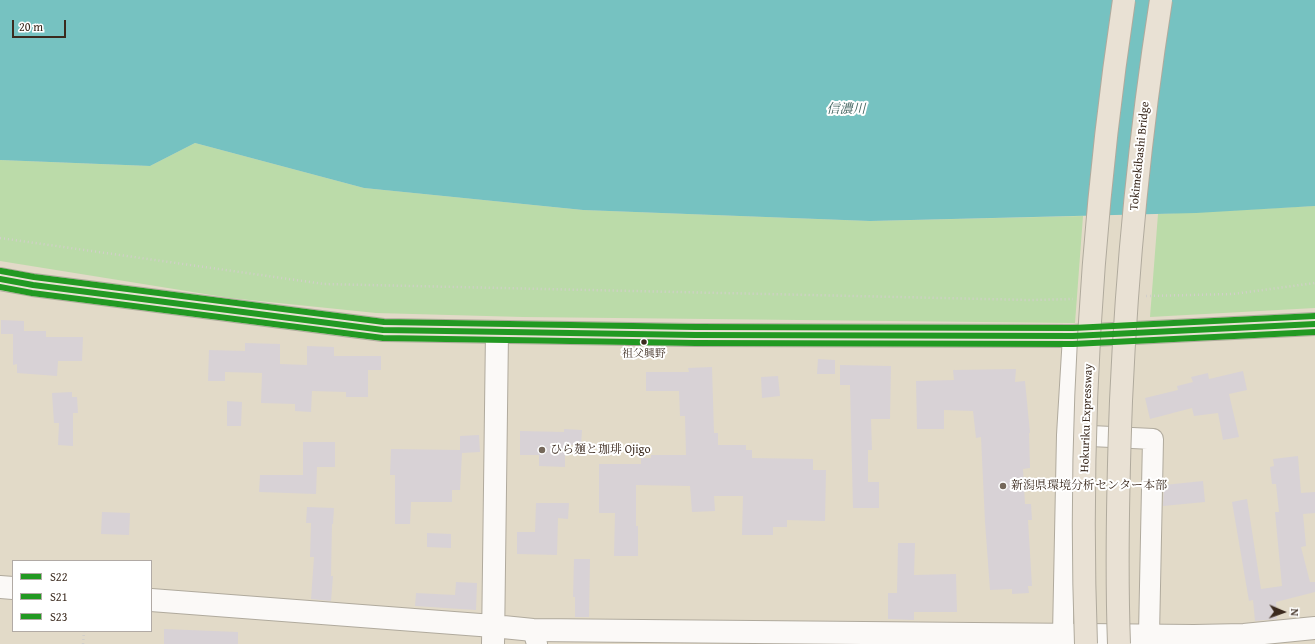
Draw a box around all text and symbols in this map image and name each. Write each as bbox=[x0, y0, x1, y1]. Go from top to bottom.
scale bar bbox=[14, 12, 68, 38]
text: 20 m bbox=[19, 18, 43, 35]
street label: Tokimekibashi Bridge bbox=[1127, 101, 1153, 211]
water label: 信濃川 bbox=[827, 102, 865, 118]
marker: 祖父興野 bbox=[639, 337, 649, 347]
place label: 祖父興野 bbox=[622, 347, 666, 361]
street label: Hokuriku Expressway bbox=[1078, 363, 1096, 473]
place label: ひら麺と珈琲 Ojigo bbox=[550, 443, 651, 457]
marker: ひら麺と珈琲 Ojigo bbox=[537, 445, 547, 455]
place label: 新潟県環境分析センター本部 bbox=[1011, 479, 1167, 493]
marker: 新潟県環境分析センター本部 bbox=[998, 481, 1008, 491]
legend bbox=[12, 560, 152, 632]
text: S22 bbox=[50, 568, 67, 585]
text: S21 bbox=[50, 588, 67, 605]
north arrow bbox=[1263, 592, 1303, 632]
text: S23 bbox=[50, 608, 67, 625]
text: N bbox=[1287, 608, 1303, 616]

